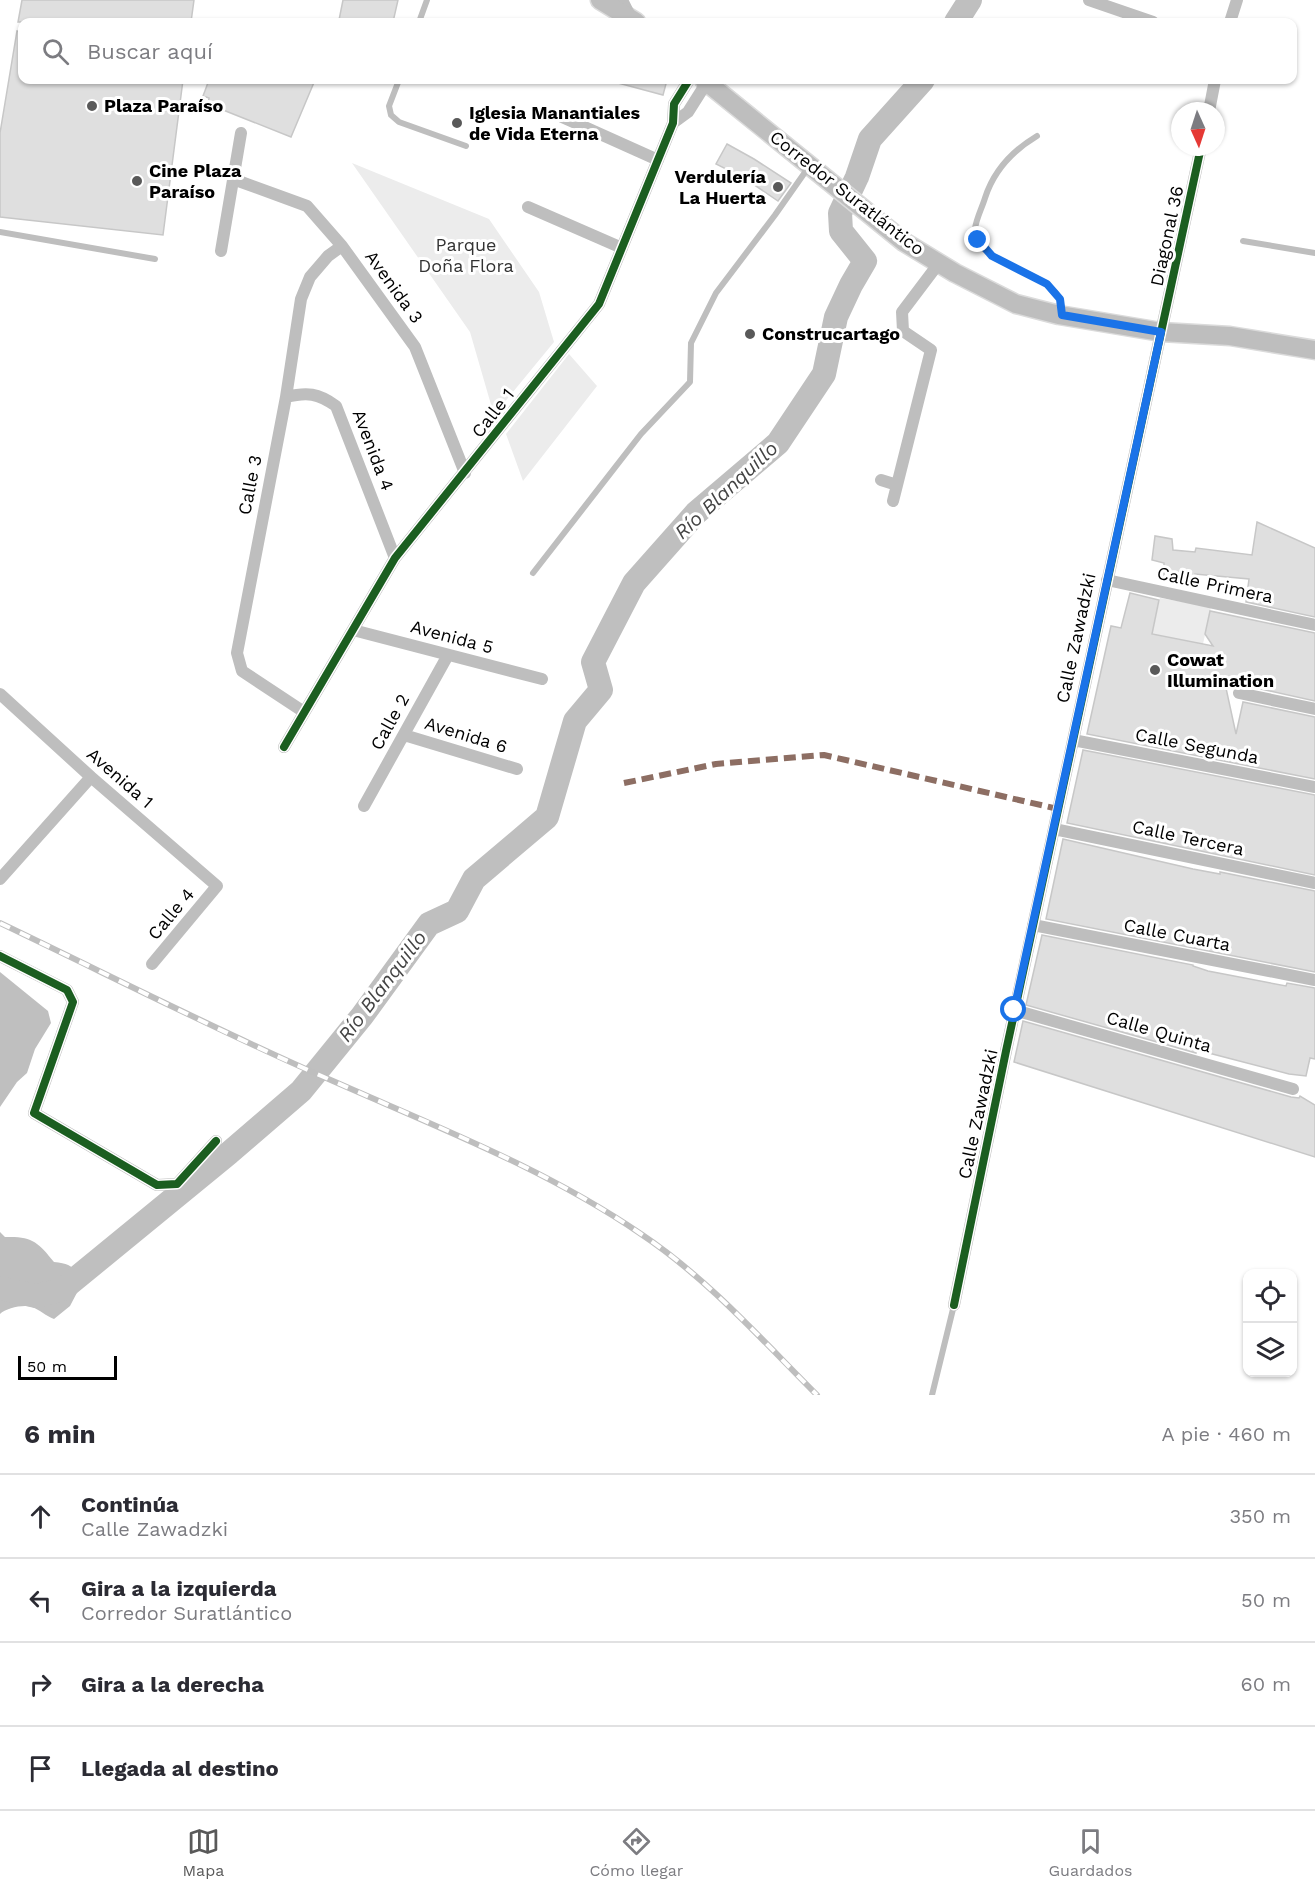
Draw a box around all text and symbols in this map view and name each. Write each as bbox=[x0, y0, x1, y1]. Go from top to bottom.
search box bbox=[18, 18, 1297, 84]
icon: search bbox=[39, 35, 72, 68]
text: Buscar aquí bbox=[87, 39, 213, 64]
place label: Plaza Paraíso bbox=[104, 95, 223, 116]
marker: Plaza Paraíso bbox=[85, 99, 99, 113]
place label: Iglesia Manantiales de Vida Eterna bbox=[469, 102, 641, 144]
north arrow bbox=[1171, 102, 1225, 156]
marker: Iglesia Manantiales de Vida Eterna bbox=[450, 116, 464, 130]
street label: Corredor Suratlántico bbox=[766, 126, 929, 259]
place label: Cine Plaza Paraíso bbox=[149, 160, 242, 202]
place label: Verdulería La Huerta bbox=[675, 166, 767, 208]
marker: Cine Plaza Paraíso bbox=[130, 174, 144, 188]
marker: Verdulería La Huerta bbox=[771, 180, 785, 194]
street label: Diagonal 36 bbox=[1146, 184, 1187, 288]
route end bbox=[964, 226, 990, 252]
park label: Parque Doña Flora bbox=[418, 234, 514, 276]
street label: Avenida 3 bbox=[361, 246, 428, 327]
place label: Construcartago bbox=[762, 323, 900, 344]
marker: Construcartago bbox=[743, 327, 757, 341]
street label: Calle 1 bbox=[467, 384, 518, 442]
street label: Avenida 4 bbox=[348, 406, 399, 493]
water label: Río Blanquillo bbox=[669, 436, 783, 544]
street label: Calle 3 bbox=[233, 453, 266, 517]
street label: Calle Primera bbox=[1155, 562, 1275, 607]
street label: Calle Zawadzki bbox=[1051, 571, 1100, 705]
street label: Avenida 5 bbox=[409, 615, 496, 658]
place label: Cowat Illumination bbox=[1167, 649, 1274, 691]
marker: Cowat Illumination bbox=[1148, 663, 1162, 677]
street label: Calle 2 bbox=[366, 690, 413, 753]
street label: Avenida 6 bbox=[422, 712, 510, 757]
street label: Calle Segunda bbox=[1134, 723, 1261, 768]
street label: Avenida 1 bbox=[83, 743, 158, 812]
street label: Calle Tercera bbox=[1130, 815, 1246, 860]
street label: Calle 4 bbox=[143, 884, 198, 944]
street label: Calle Cuarta bbox=[1122, 914, 1232, 955]
water label: Río Blanquillo bbox=[332, 926, 432, 1046]
route start bbox=[1000, 996, 1026, 1022]
street label: Calle Quinta bbox=[1104, 1007, 1214, 1057]
street label: Calle Zawadzki bbox=[953, 1047, 1002, 1181]
map controls bbox=[1243, 1269, 1297, 1377]
button: locate bbox=[1243, 1269, 1297, 1323]
button: layers bbox=[1243, 1323, 1297, 1377]
scale bar bbox=[18, 1353, 117, 1380]
text: 50 m bbox=[27, 1357, 67, 1376]
text: 6 min bbox=[24, 1419, 96, 1449]
text: A pie · 460 m bbox=[1162, 1422, 1291, 1446]
text: Continúa bbox=[81, 1492, 179, 1517]
icon: ahead bbox=[24, 1500, 57, 1533]
text: 350 m bbox=[1229, 1504, 1291, 1528]
text: Calle Zawadzki bbox=[81, 1517, 228, 1541]
text: Gira a la izquierda bbox=[81, 1576, 277, 1601]
icon: left bbox=[24, 1584, 57, 1617]
text: 50 m bbox=[1241, 1588, 1291, 1612]
text: Corredor Suratlántico bbox=[81, 1601, 292, 1625]
icon: right bbox=[24, 1668, 57, 1701]
text: Gira a la derecha bbox=[81, 1672, 264, 1697]
text: 60 m bbox=[1241, 1672, 1291, 1696]
icon: arrive bbox=[24, 1752, 57, 1785]
text: Llegada al destino bbox=[81, 1756, 279, 1781]
tab: Mapa bbox=[183, 1825, 224, 1880]
tab: Cómo llegar bbox=[589, 1825, 683, 1880]
tab: Guardados bbox=[1049, 1825, 1132, 1880]

